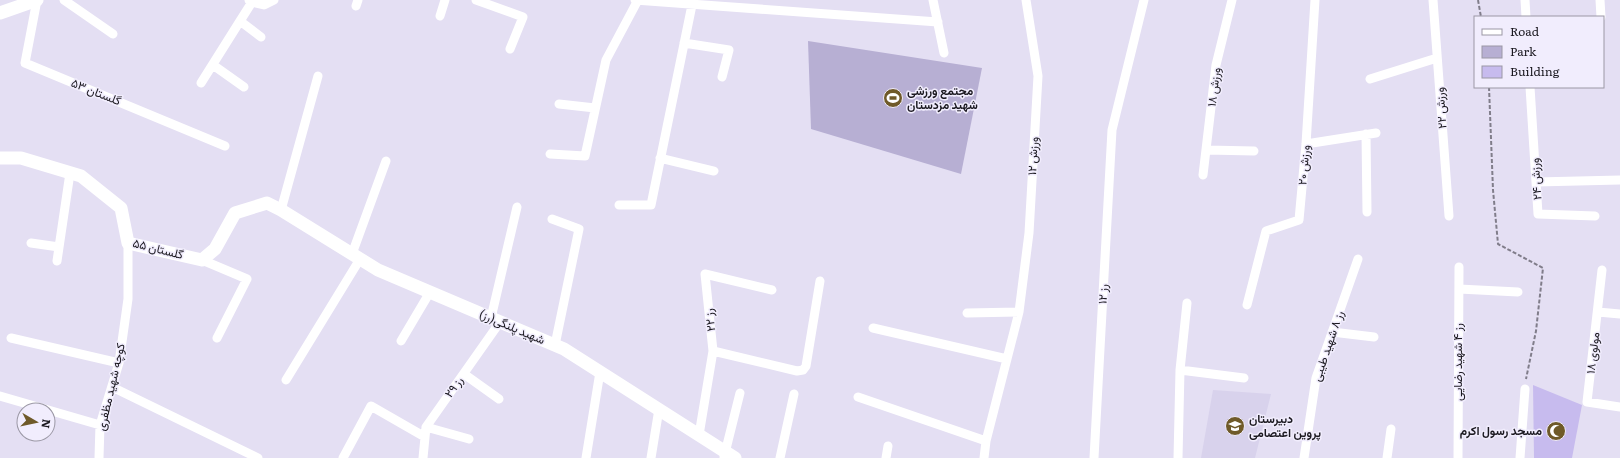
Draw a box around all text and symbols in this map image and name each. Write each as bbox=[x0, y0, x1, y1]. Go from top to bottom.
legend bbox=[1474, 16, 1604, 88]
text: Road bbox=[1510, 22, 1540, 40]
text: Park bbox=[1510, 42, 1537, 60]
text: Building bbox=[1510, 62, 1560, 80]
street label: ورزش ۱۸ bbox=[1202, 66, 1224, 108]
street label: گلستان ۵۳ bbox=[69, 73, 124, 109]
place label: مجتمع ورزشی شهید مزدستان bbox=[907, 81, 978, 113]
sports icon: مجتمع ورزشی شهید مزدستان bbox=[882, 87, 904, 109]
street label: ورزش ۲۲ bbox=[1430, 87, 1450, 129]
street label: ورزش ۱۲ bbox=[1022, 136, 1042, 176]
street label: ورزش ۲۰ bbox=[1292, 144, 1314, 186]
street label: ورزش ۲۴ bbox=[1525, 157, 1545, 201]
street label: گلستان ۵۵ bbox=[131, 233, 185, 263]
street label: رز ۱۲ bbox=[1092, 283, 1112, 304]
street label: شهید پلنگی(رز) bbox=[477, 304, 548, 348]
street label: رز ۲۲ bbox=[699, 308, 719, 332]
street label: رز ۸ شهید طیبی bbox=[1307, 308, 1348, 383]
street label: رز ۴ شهید رضایی bbox=[1448, 323, 1466, 401]
street label: مولوی ۱۸ bbox=[1581, 331, 1603, 375]
street label: کوچه شهید مظفری bbox=[91, 341, 129, 432]
street label: رز ۲۹ bbox=[439, 372, 467, 401]
north arrow bbox=[16, 402, 56, 442]
place label: دبیرستان پروین اعتصامی bbox=[1249, 409, 1321, 441]
school or university icon: دبیرستان پروین اعتصامی bbox=[1224, 415, 1246, 437]
text: N bbox=[38, 418, 55, 430]
mosque icon: مسجد رسول اکرم bbox=[1545, 420, 1567, 442]
place label: مسجد رسول اکرم bbox=[1460, 421, 1542, 439]

